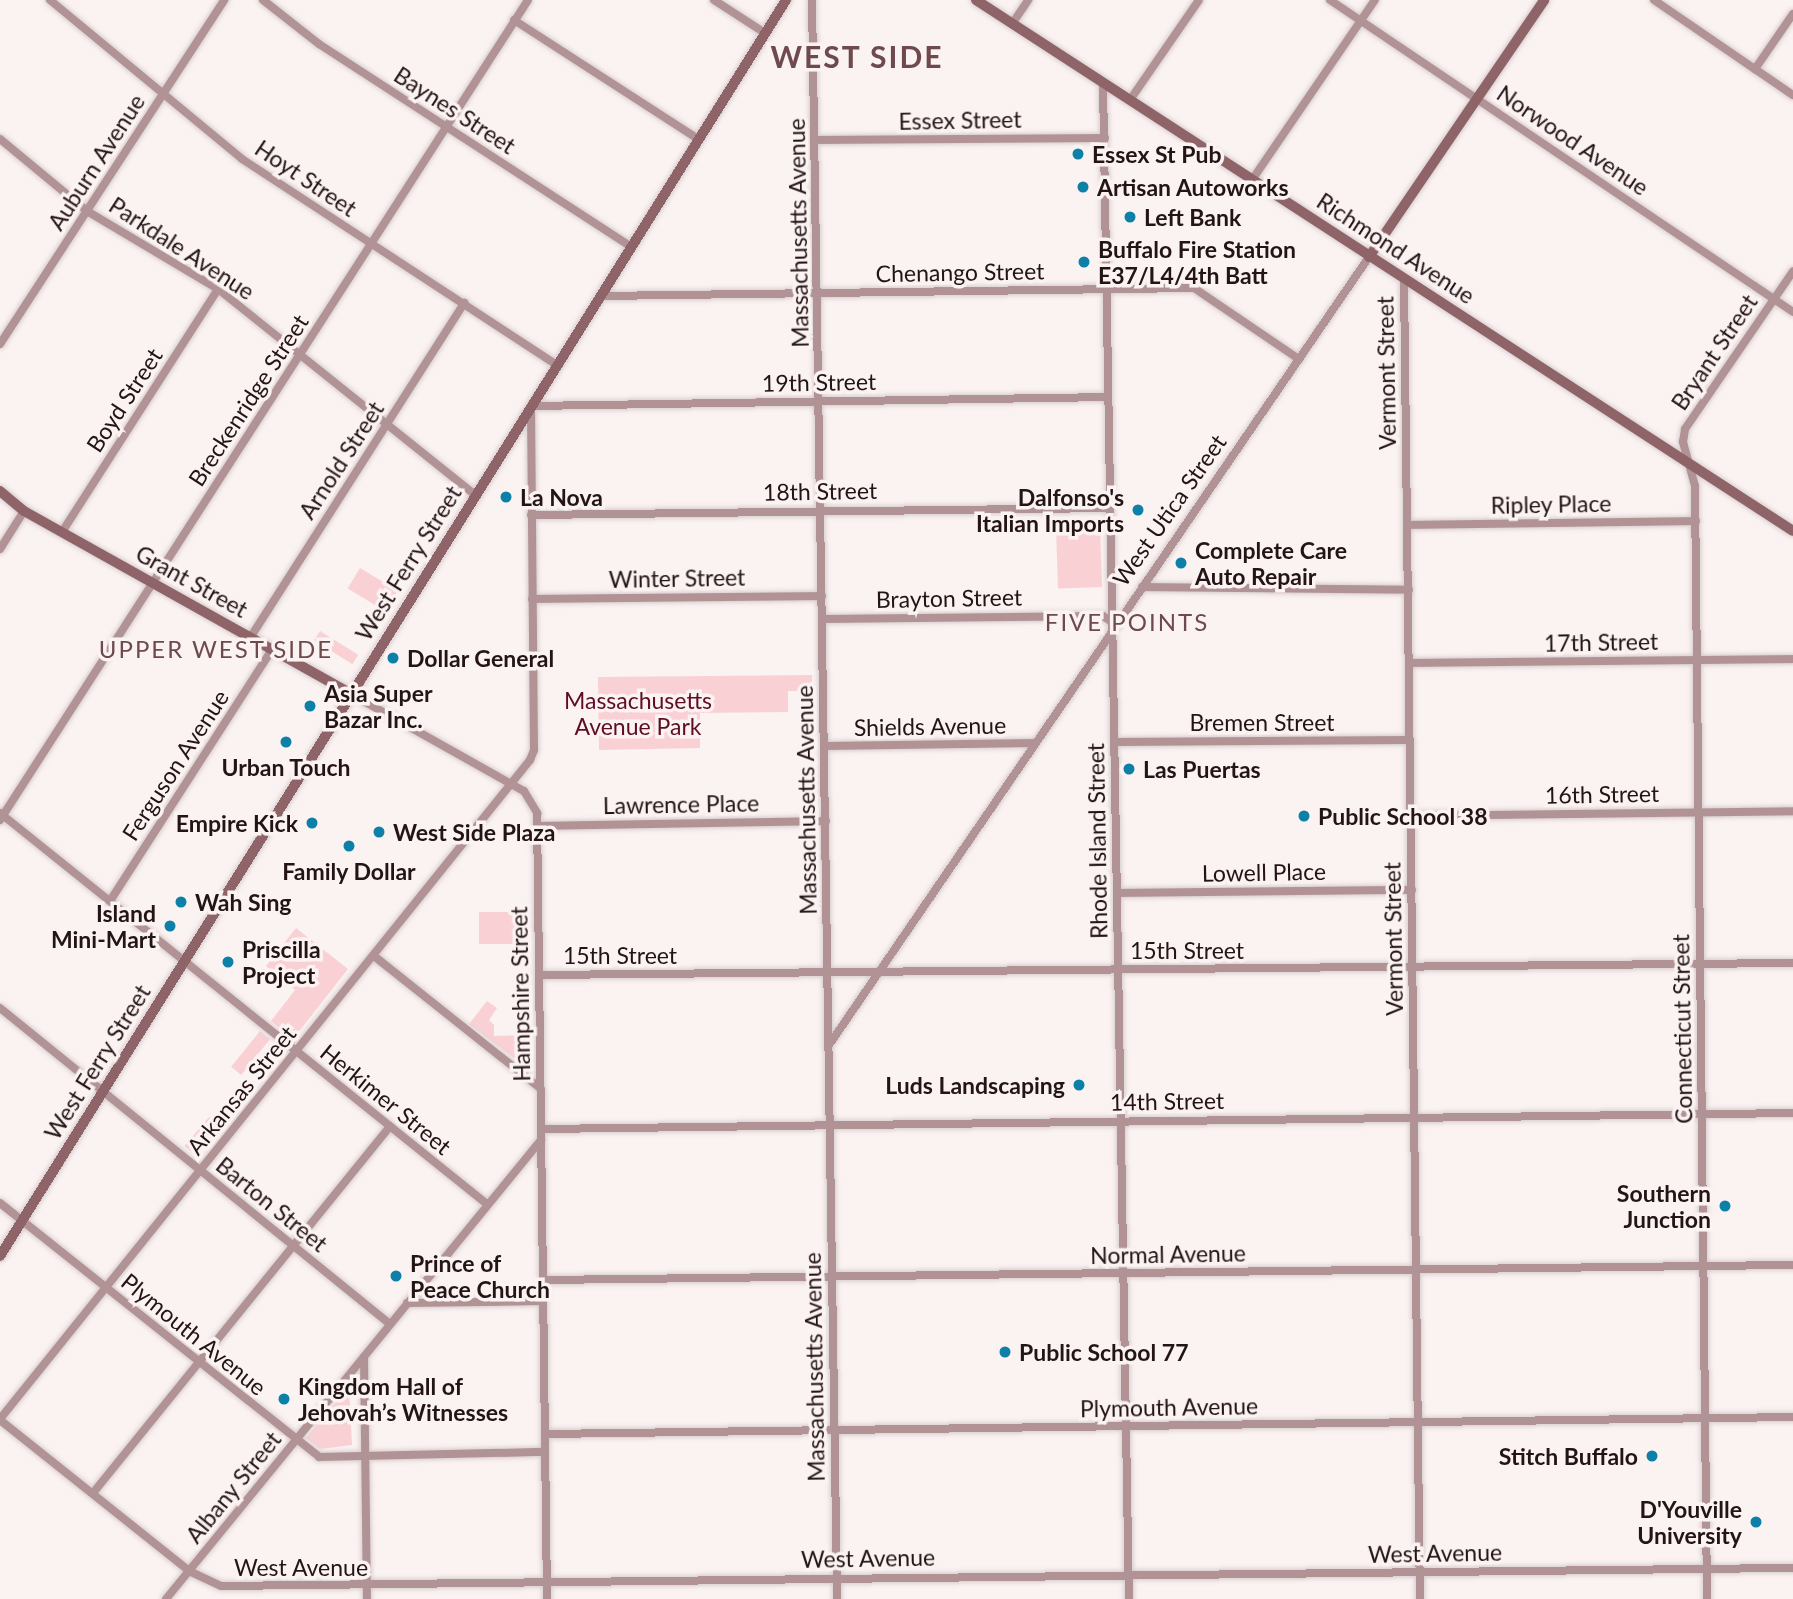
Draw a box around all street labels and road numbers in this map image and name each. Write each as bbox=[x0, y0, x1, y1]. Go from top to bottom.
street label: Baynes Street bbox=[389, 61, 521, 159]
street label: Norwood Avenue bbox=[1492, 79, 1654, 201]
street label: Auburn Avenue bbox=[42, 89, 150, 235]
street label: Essex Street bbox=[898, 105, 1022, 135]
street label: Massachusetts Avenue bbox=[782, 118, 814, 348]
street label: Hoyt Street bbox=[250, 134, 362, 222]
street label: Richmond Avenue bbox=[1312, 187, 1480, 309]
street label: Parkdale Avenue bbox=[104, 191, 260, 305]
street label: Chenango Street bbox=[875, 257, 1045, 287]
street label: Bryant Street bbox=[1665, 289, 1763, 415]
street label: Vermont Street bbox=[1371, 296, 1401, 450]
street label: Breckenridge Street bbox=[182, 309, 314, 491]
street label: Boyd Street bbox=[80, 343, 168, 457]
street label: 19th Street bbox=[762, 367, 876, 397]
street label: Arnold Street bbox=[293, 396, 389, 524]
street label: West Utica Street bbox=[1107, 429, 1231, 591]
street label: 18th Street bbox=[763, 476, 877, 506]
street label: West Ferry Street bbox=[349, 480, 467, 646]
street label: Ripley Place bbox=[1490, 489, 1612, 519]
street label: Grant Street bbox=[131, 539, 253, 623]
street label: Winter Street bbox=[608, 563, 746, 593]
street label: Brayton Street bbox=[876, 583, 1022, 613]
street label: 17th Street bbox=[1544, 627, 1658, 657]
street label: Ferguson Avenue bbox=[116, 684, 234, 846]
street label: Massachusetts Avenue bbox=[790, 685, 822, 915]
street label: Bremen Street bbox=[1189, 708, 1335, 736]
street label: Shields Avenue bbox=[853, 711, 1007, 741]
street label: Rhode Island Street bbox=[1081, 743, 1113, 939]
street label: 16th Street bbox=[1545, 779, 1659, 809]
street label: Lawrence Place bbox=[603, 789, 759, 819]
street label: Lowell Place bbox=[1202, 857, 1326, 887]
street label: Vermont Street bbox=[1378, 862, 1408, 1016]
street label: Hampshire Street bbox=[505, 906, 535, 1082]
street label: Connecticut Street bbox=[1667, 934, 1697, 1124]
street label: 15th Street bbox=[1130, 936, 1244, 964]
street label: 15th Street bbox=[563, 941, 677, 969]
street label: West Ferry Street bbox=[38, 979, 156, 1145]
street label: Arkansas Street bbox=[181, 1020, 301, 1160]
street label: Herkimer Street bbox=[315, 1038, 457, 1160]
street label: 14th Street bbox=[1110, 1086, 1224, 1116]
street label: Barton Street bbox=[211, 1151, 333, 1257]
street label: Normal Avenue bbox=[1090, 1239, 1246, 1269]
street label: Massachusetts Avenue bbox=[798, 1252, 830, 1482]
street label: Plymouth Avenue bbox=[116, 1267, 272, 1401]
street label: Plymouth Avenue bbox=[1079, 1392, 1259, 1422]
street label: Albany Street bbox=[179, 1425, 287, 1549]
street label: West Avenue bbox=[1367, 1538, 1503, 1568]
street label: West Avenue bbox=[800, 1543, 936, 1573]
street label: West Avenue bbox=[234, 1553, 368, 1581]

